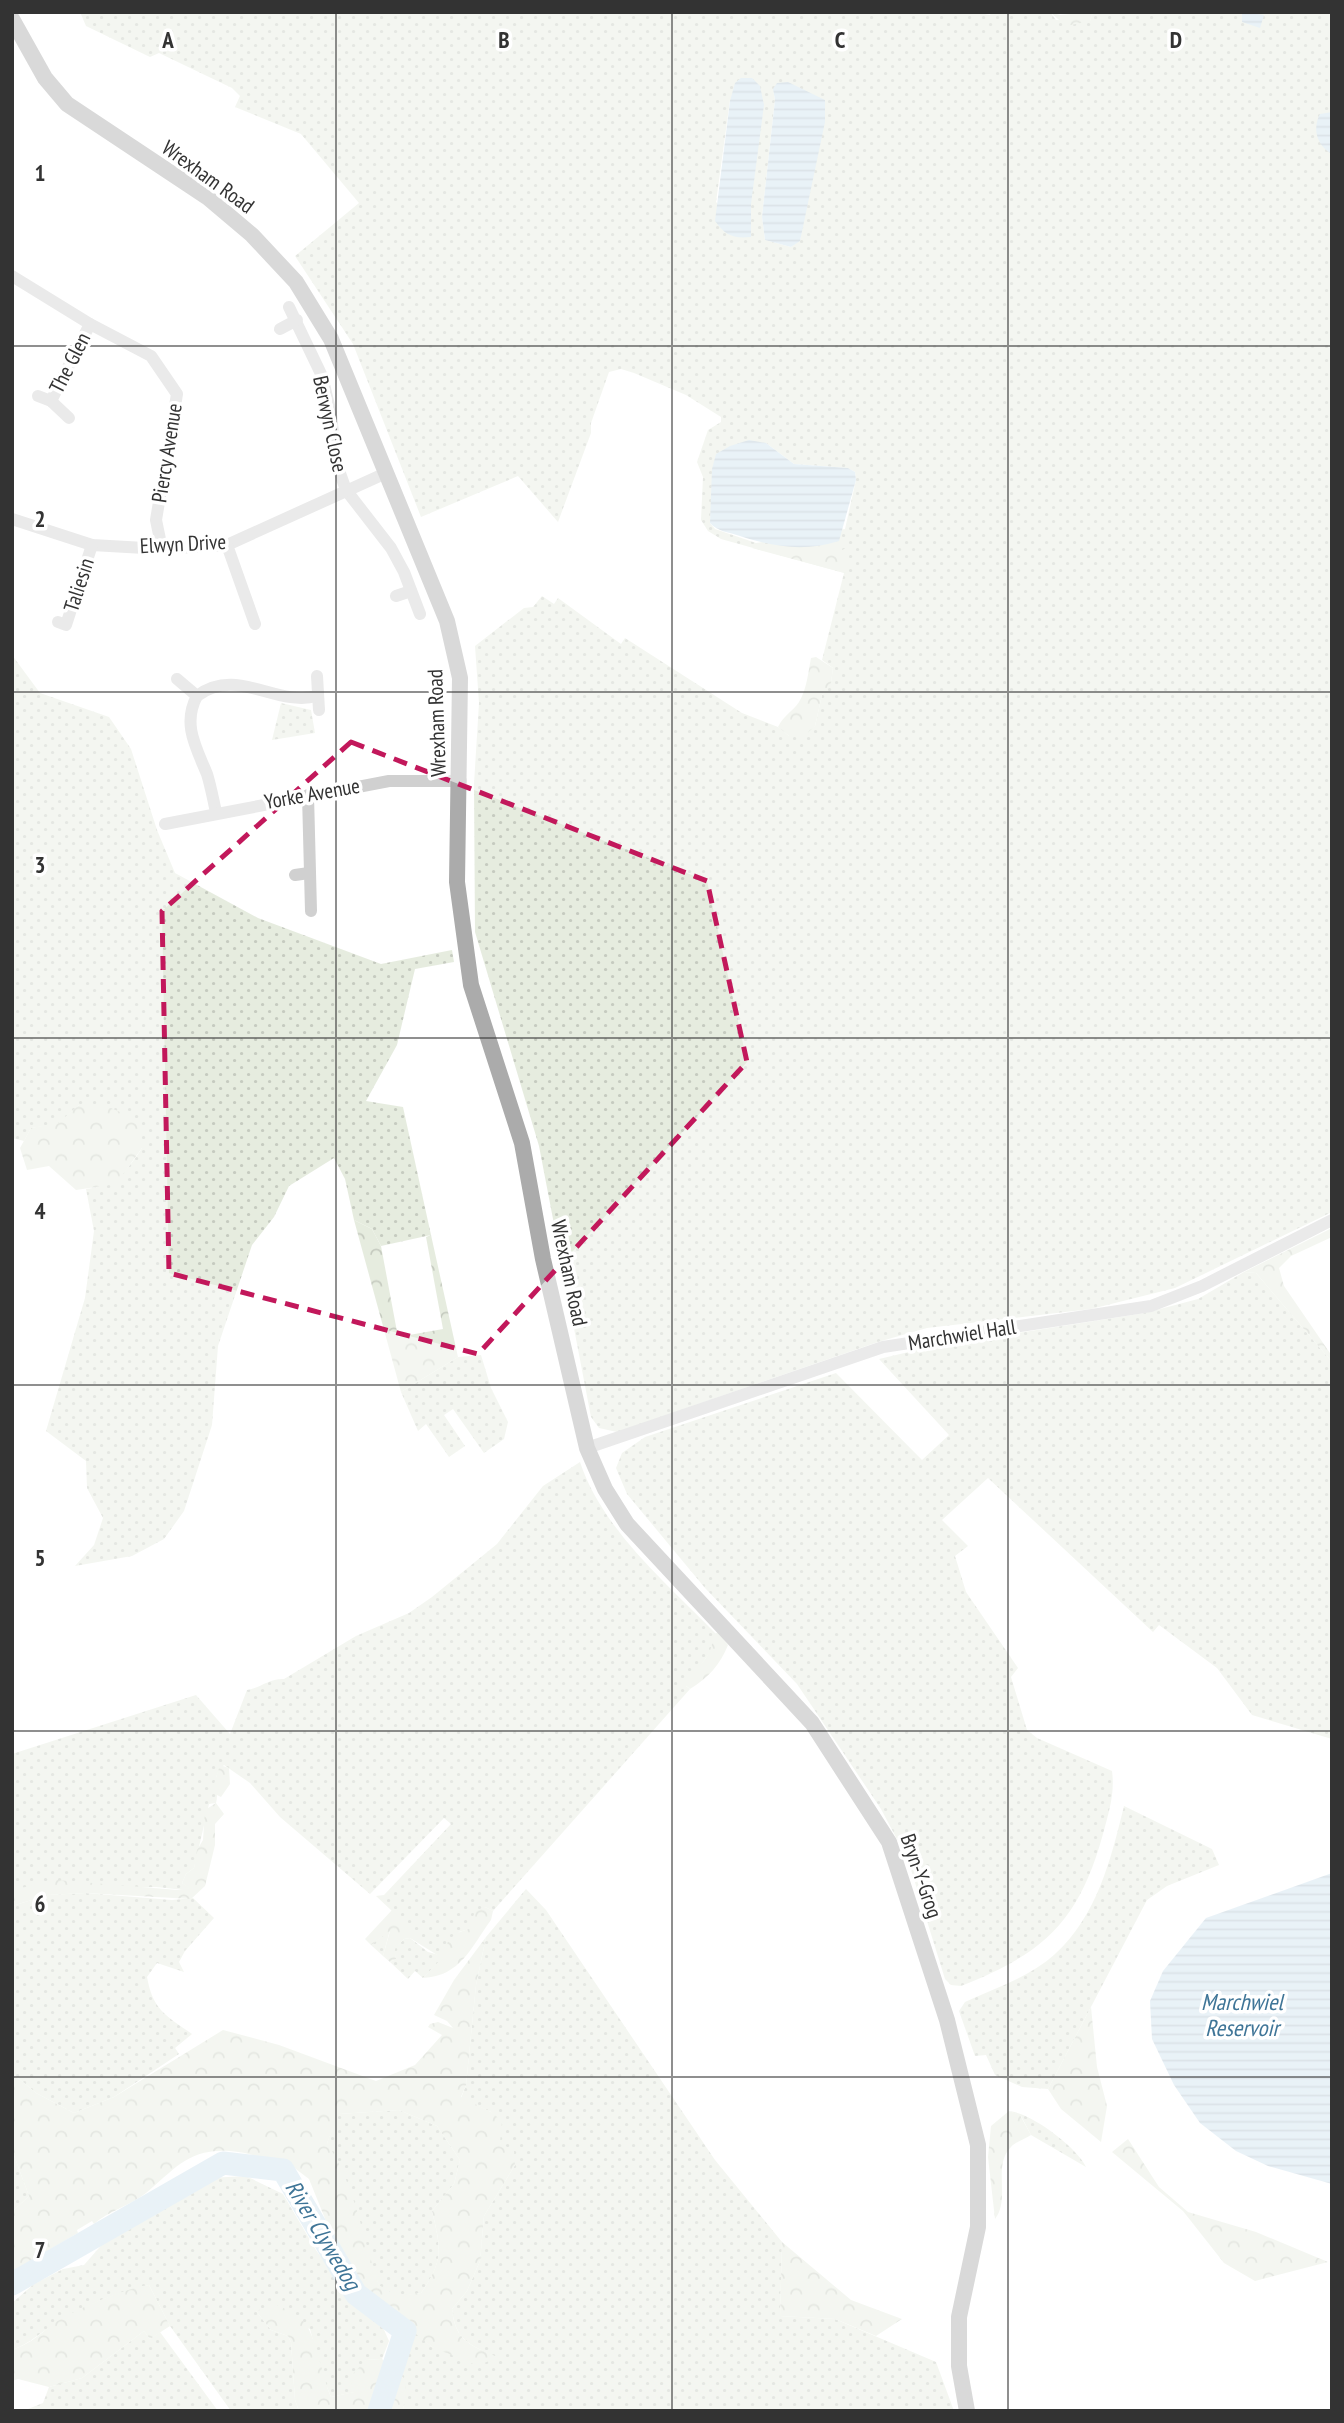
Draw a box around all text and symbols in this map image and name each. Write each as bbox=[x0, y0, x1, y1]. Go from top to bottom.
text: A bbox=[161, 25, 174, 54]
text: B bbox=[498, 25, 510, 54]
text: C bbox=[835, 25, 846, 54]
text: D bbox=[1170, 25, 1182, 54]
street label: Wrexham Road bbox=[157, 134, 260, 219]
text: 1 bbox=[35, 158, 46, 187]
street label: The Glen bbox=[43, 328, 96, 398]
street label: Berwyn Close bbox=[307, 373, 354, 475]
street label: Piercy Avenue bbox=[145, 401, 188, 504]
text: 2 bbox=[35, 504, 46, 533]
street label: Elwyn Drive bbox=[139, 528, 227, 559]
street label: Taliesin bbox=[57, 555, 100, 615]
street label: Wrexham Road bbox=[421, 669, 452, 777]
street label: Yorke Avenue bbox=[262, 772, 362, 815]
text: 3 bbox=[35, 850, 46, 879]
text: 4 bbox=[35, 1196, 46, 1225]
street label: Wrexham Road bbox=[545, 1217, 594, 1328]
street label: Marchwiel Hall bbox=[906, 1313, 1018, 1356]
text: 5 bbox=[35, 1543, 46, 1572]
street label: Bryn-Y-Grog bbox=[894, 1830, 948, 1922]
text: 6 bbox=[35, 1889, 46, 1918]
water label: Marchwiel Reservoir bbox=[1201, 1987, 1286, 2042]
water label: River Clywedog bbox=[279, 2175, 369, 2297]
text: 7 bbox=[35, 2235, 46, 2264]

